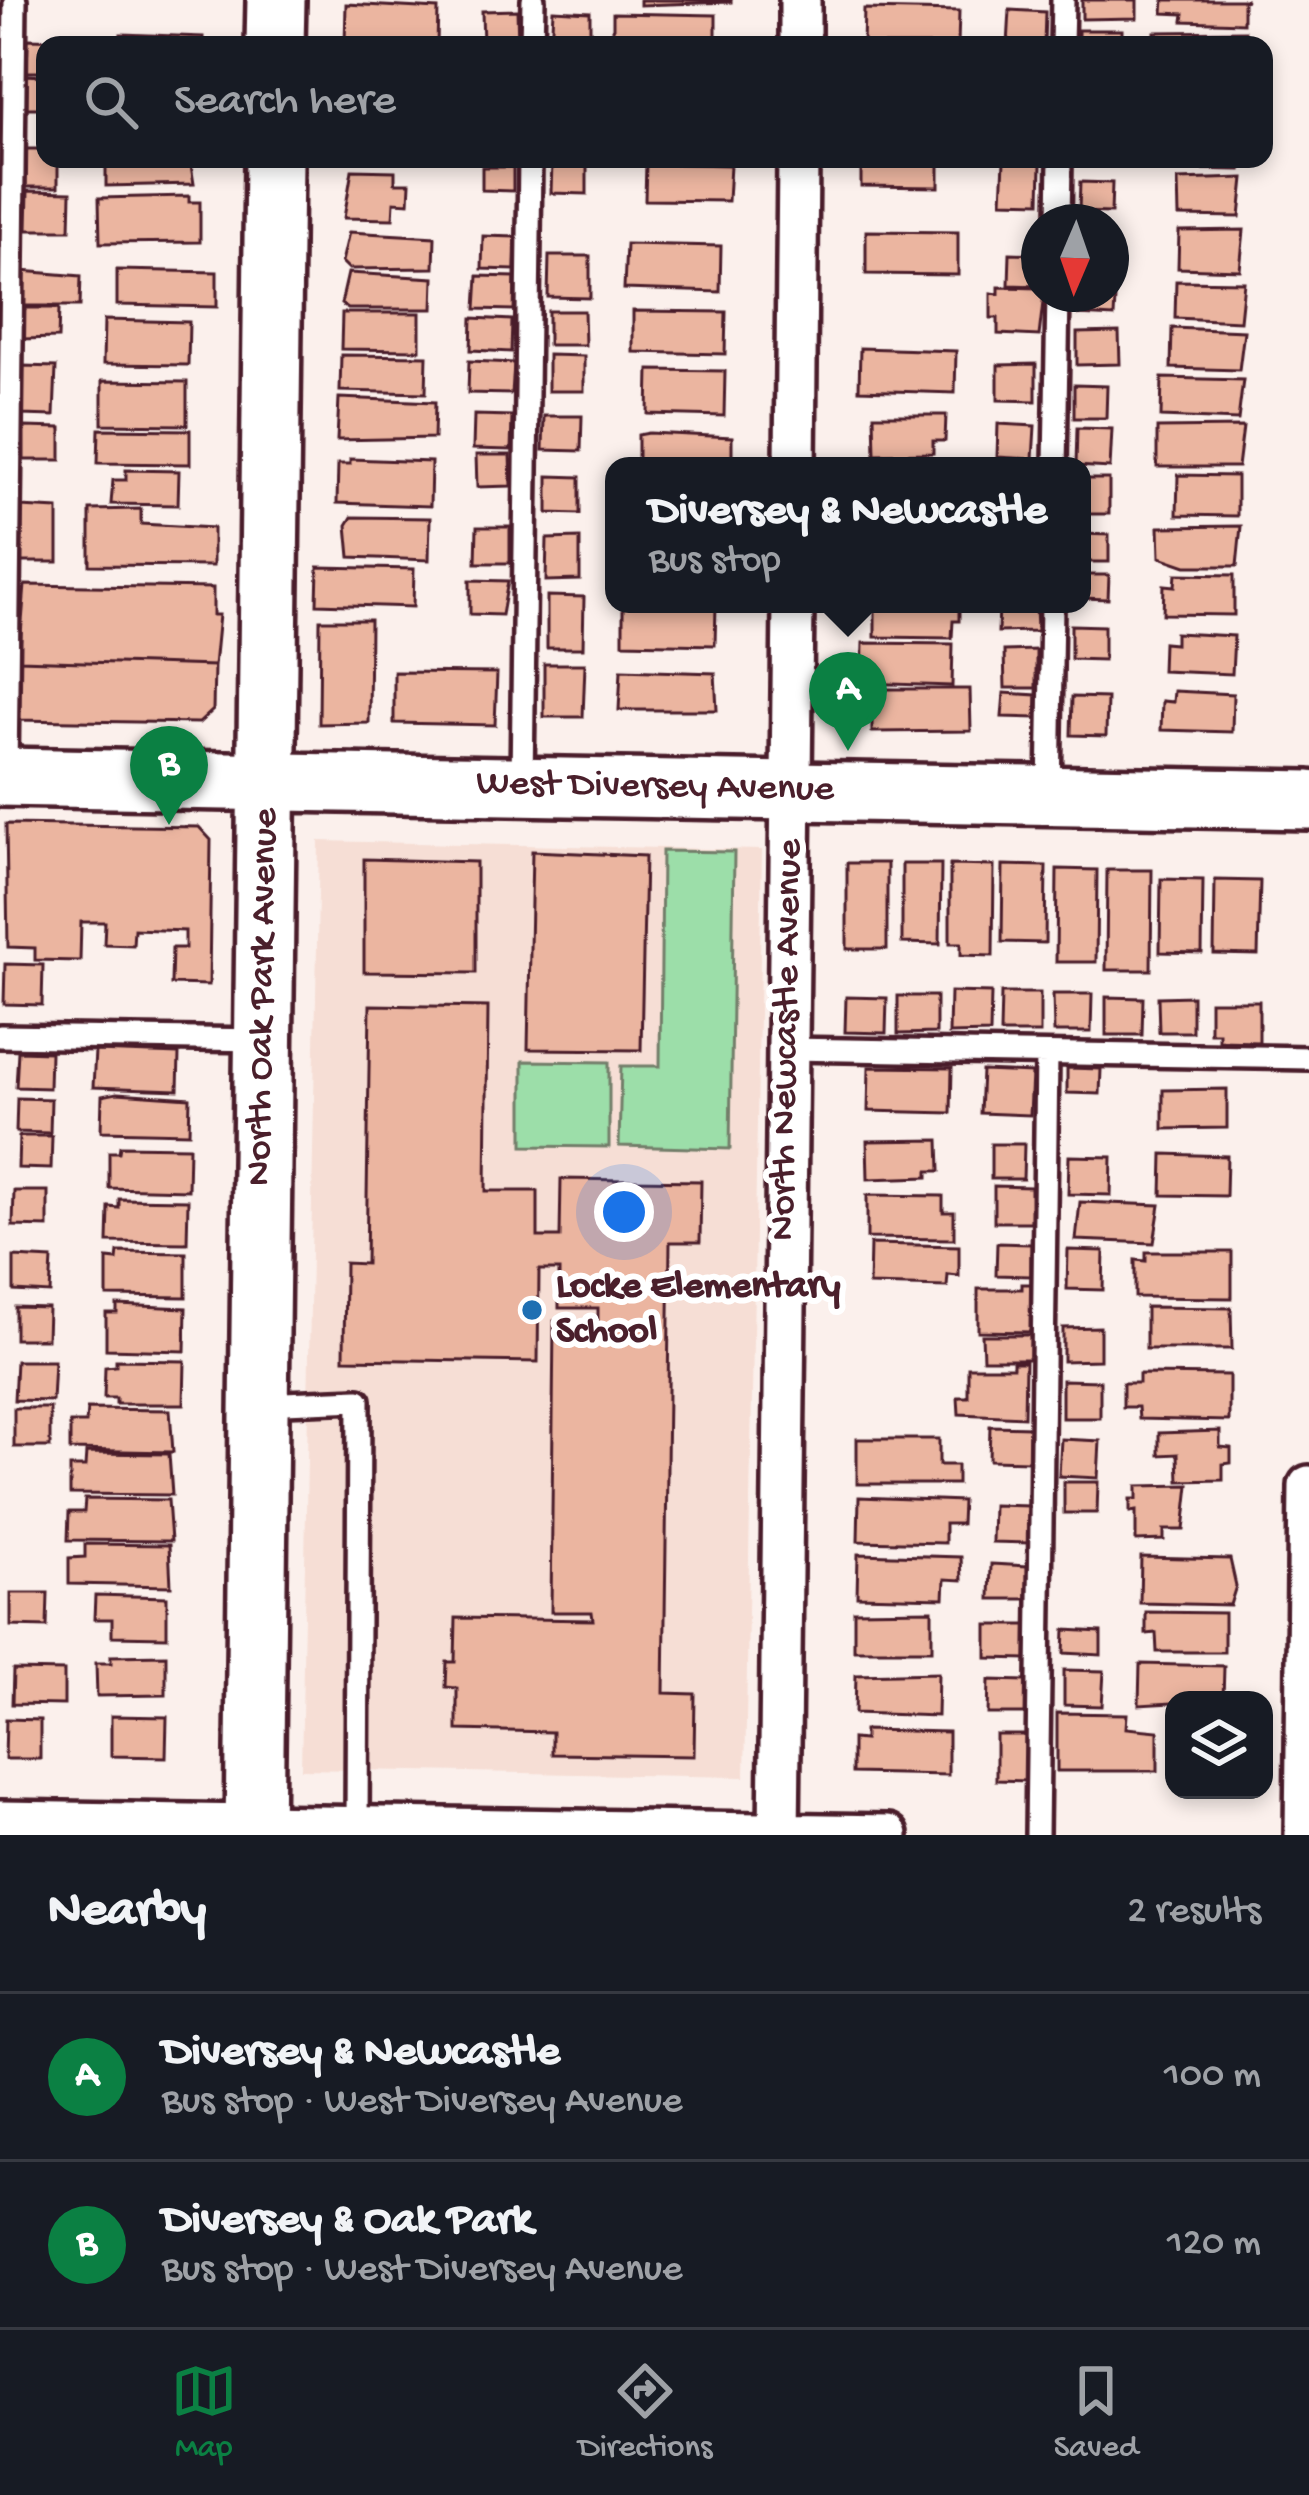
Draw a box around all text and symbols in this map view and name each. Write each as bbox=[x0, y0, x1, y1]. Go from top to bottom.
search box bbox=[36, 36, 1273, 168]
icon: search bbox=[78, 69, 144, 135]
text: Search here bbox=[174, 76, 396, 129]
north arrow bbox=[1021, 204, 1129, 312]
popup bbox=[605, 457, 1091, 613]
text: Diversey & Newcastle bbox=[649, 486, 1047, 539]
text: Bus stop bbox=[649, 539, 781, 585]
pin: A bbox=[809, 652, 887, 751]
pin: B bbox=[130, 726, 208, 825]
street label: West Diversey Avenue bbox=[476, 762, 835, 814]
street label: North Oak Park Avenue bbox=[238, 807, 290, 1187]
street label: North Newcastle Avenue bbox=[761, 838, 815, 1241]
your location bbox=[594, 1182, 654, 1242]
place label: Locke Elementary School bbox=[556, 1265, 841, 1356]
marker: Locke Elementary School bbox=[519, 1297, 545, 1323]
map controls bbox=[1165, 1691, 1273, 1799]
button: layers bbox=[1165, 1691, 1273, 1799]
text: Nearby bbox=[48, 1883, 206, 1943]
text: 2 results bbox=[1127, 1890, 1261, 1936]
text: Diversey & Newcastle bbox=[162, 2027, 560, 2080]
text: A bbox=[75, 2054, 99, 2100]
text: 100 m bbox=[1164, 2054, 1261, 2100]
text: Bus stop · West Diversey Avenue bbox=[162, 2080, 682, 2126]
text: Diversey & Oak Park bbox=[162, 2195, 533, 2248]
text: B bbox=[77, 2222, 97, 2268]
text: 120 m bbox=[1167, 2222, 1261, 2268]
text: Bus stop · West Diversey Avenue bbox=[162, 2248, 682, 2294]
tab: Map bbox=[171, 2358, 237, 2468]
tab: Directions bbox=[578, 2358, 712, 2468]
tab: Saved bbox=[1054, 2358, 1138, 2468]

